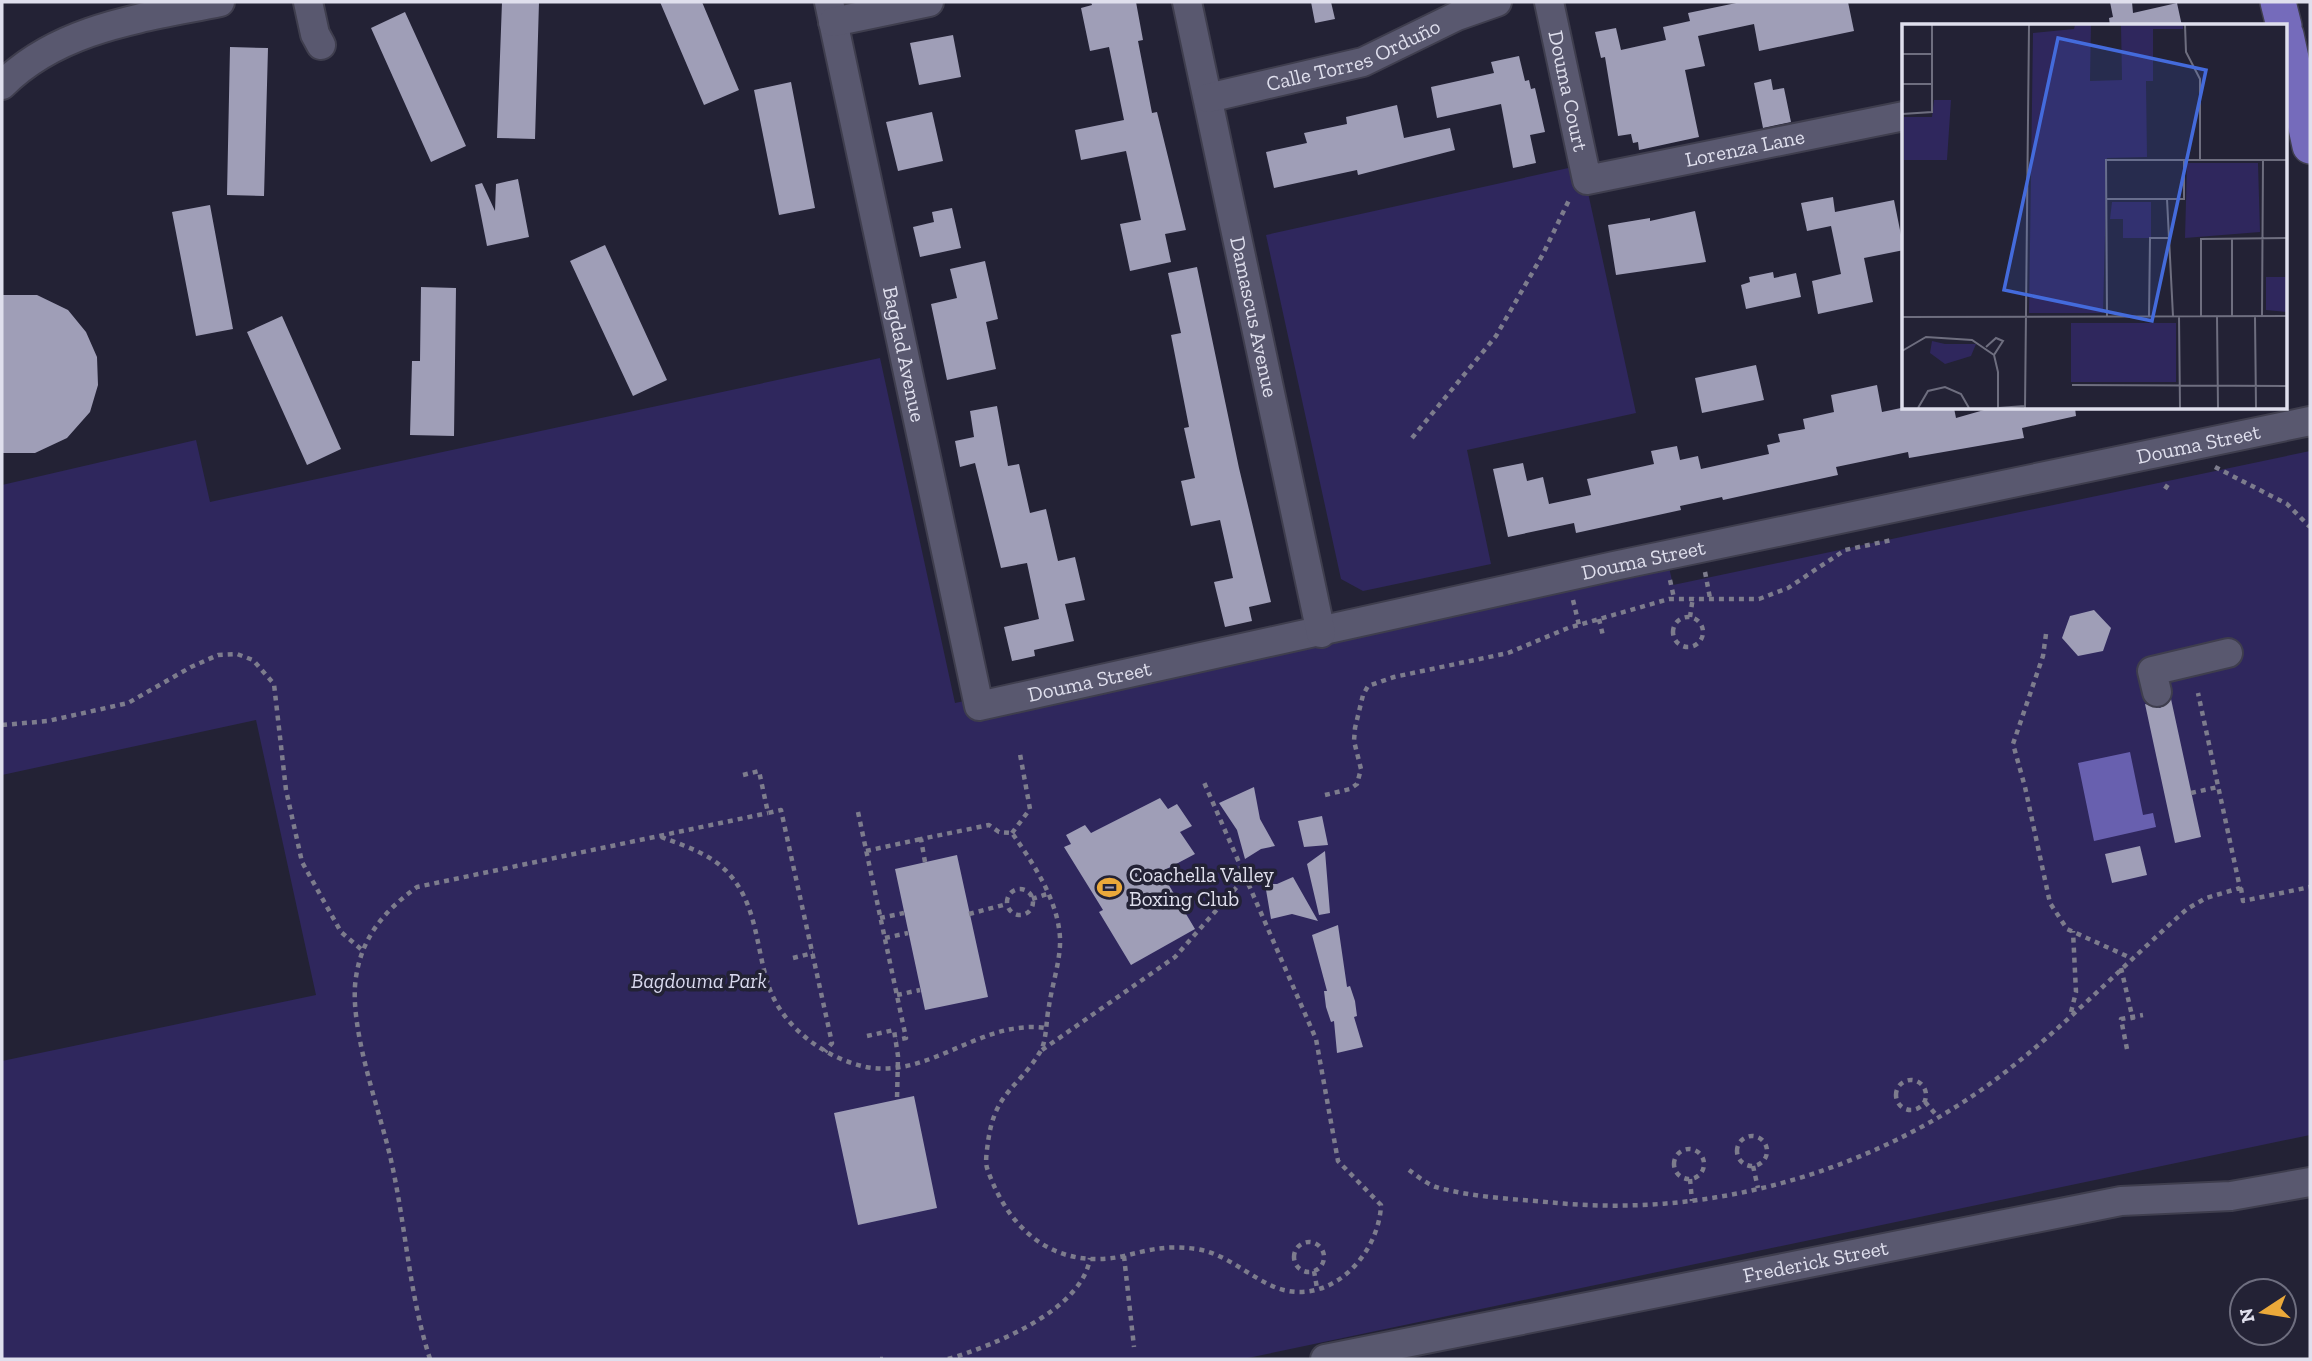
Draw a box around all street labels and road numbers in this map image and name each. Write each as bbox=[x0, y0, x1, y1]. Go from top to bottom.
street label: Calle Torres Orduño bbox=[1264, 13, 1444, 96]
street label: Douma Court bbox=[1543, 28, 1594, 154]
street label: Lorenza Lane bbox=[1683, 123, 1807, 172]
street label: Damascus Avenue bbox=[1225, 234, 1284, 400]
street label: Bagdad Avenue bbox=[878, 284, 931, 424]
street label: Douma Street bbox=[2134, 419, 2263, 469]
street label: Douma Street bbox=[1579, 534, 1708, 585]
street label: Douma Street bbox=[1025, 655, 1154, 707]
street label: Frederick Street bbox=[1741, 1235, 1890, 1288]

